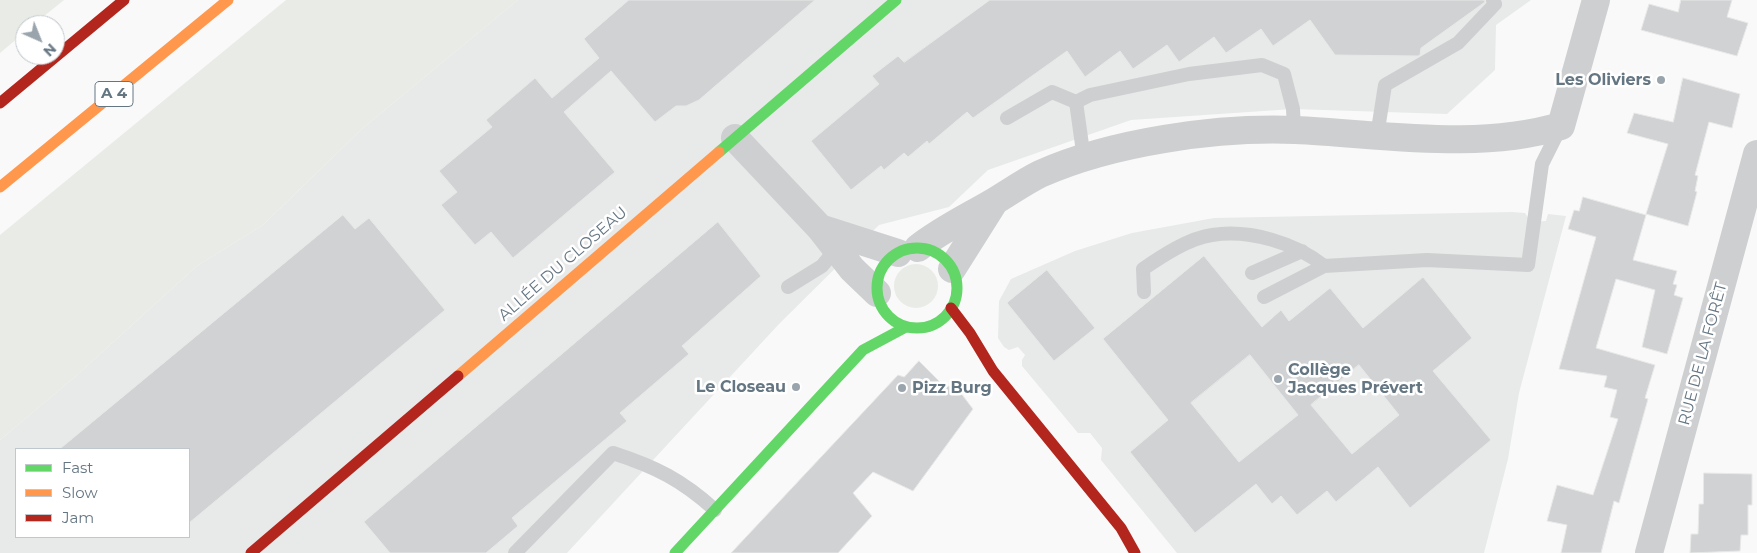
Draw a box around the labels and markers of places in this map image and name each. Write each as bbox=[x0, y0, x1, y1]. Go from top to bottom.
place label: Les Oliviers bbox=[1555, 70, 1651, 90]
marker: Les Oliviers bbox=[1655, 74, 1667, 86]
place label: Collège Jacques Prévert bbox=[1288, 360, 1423, 398]
marker: Collège Jacques Prévert bbox=[1272, 373, 1284, 385]
place label: Le Closeau bbox=[696, 377, 786, 397]
place label: Pizz Burg bbox=[912, 378, 992, 398]
marker: Le Closeau bbox=[790, 381, 802, 393]
marker: Pizz Burg bbox=[896, 382, 908, 394]

